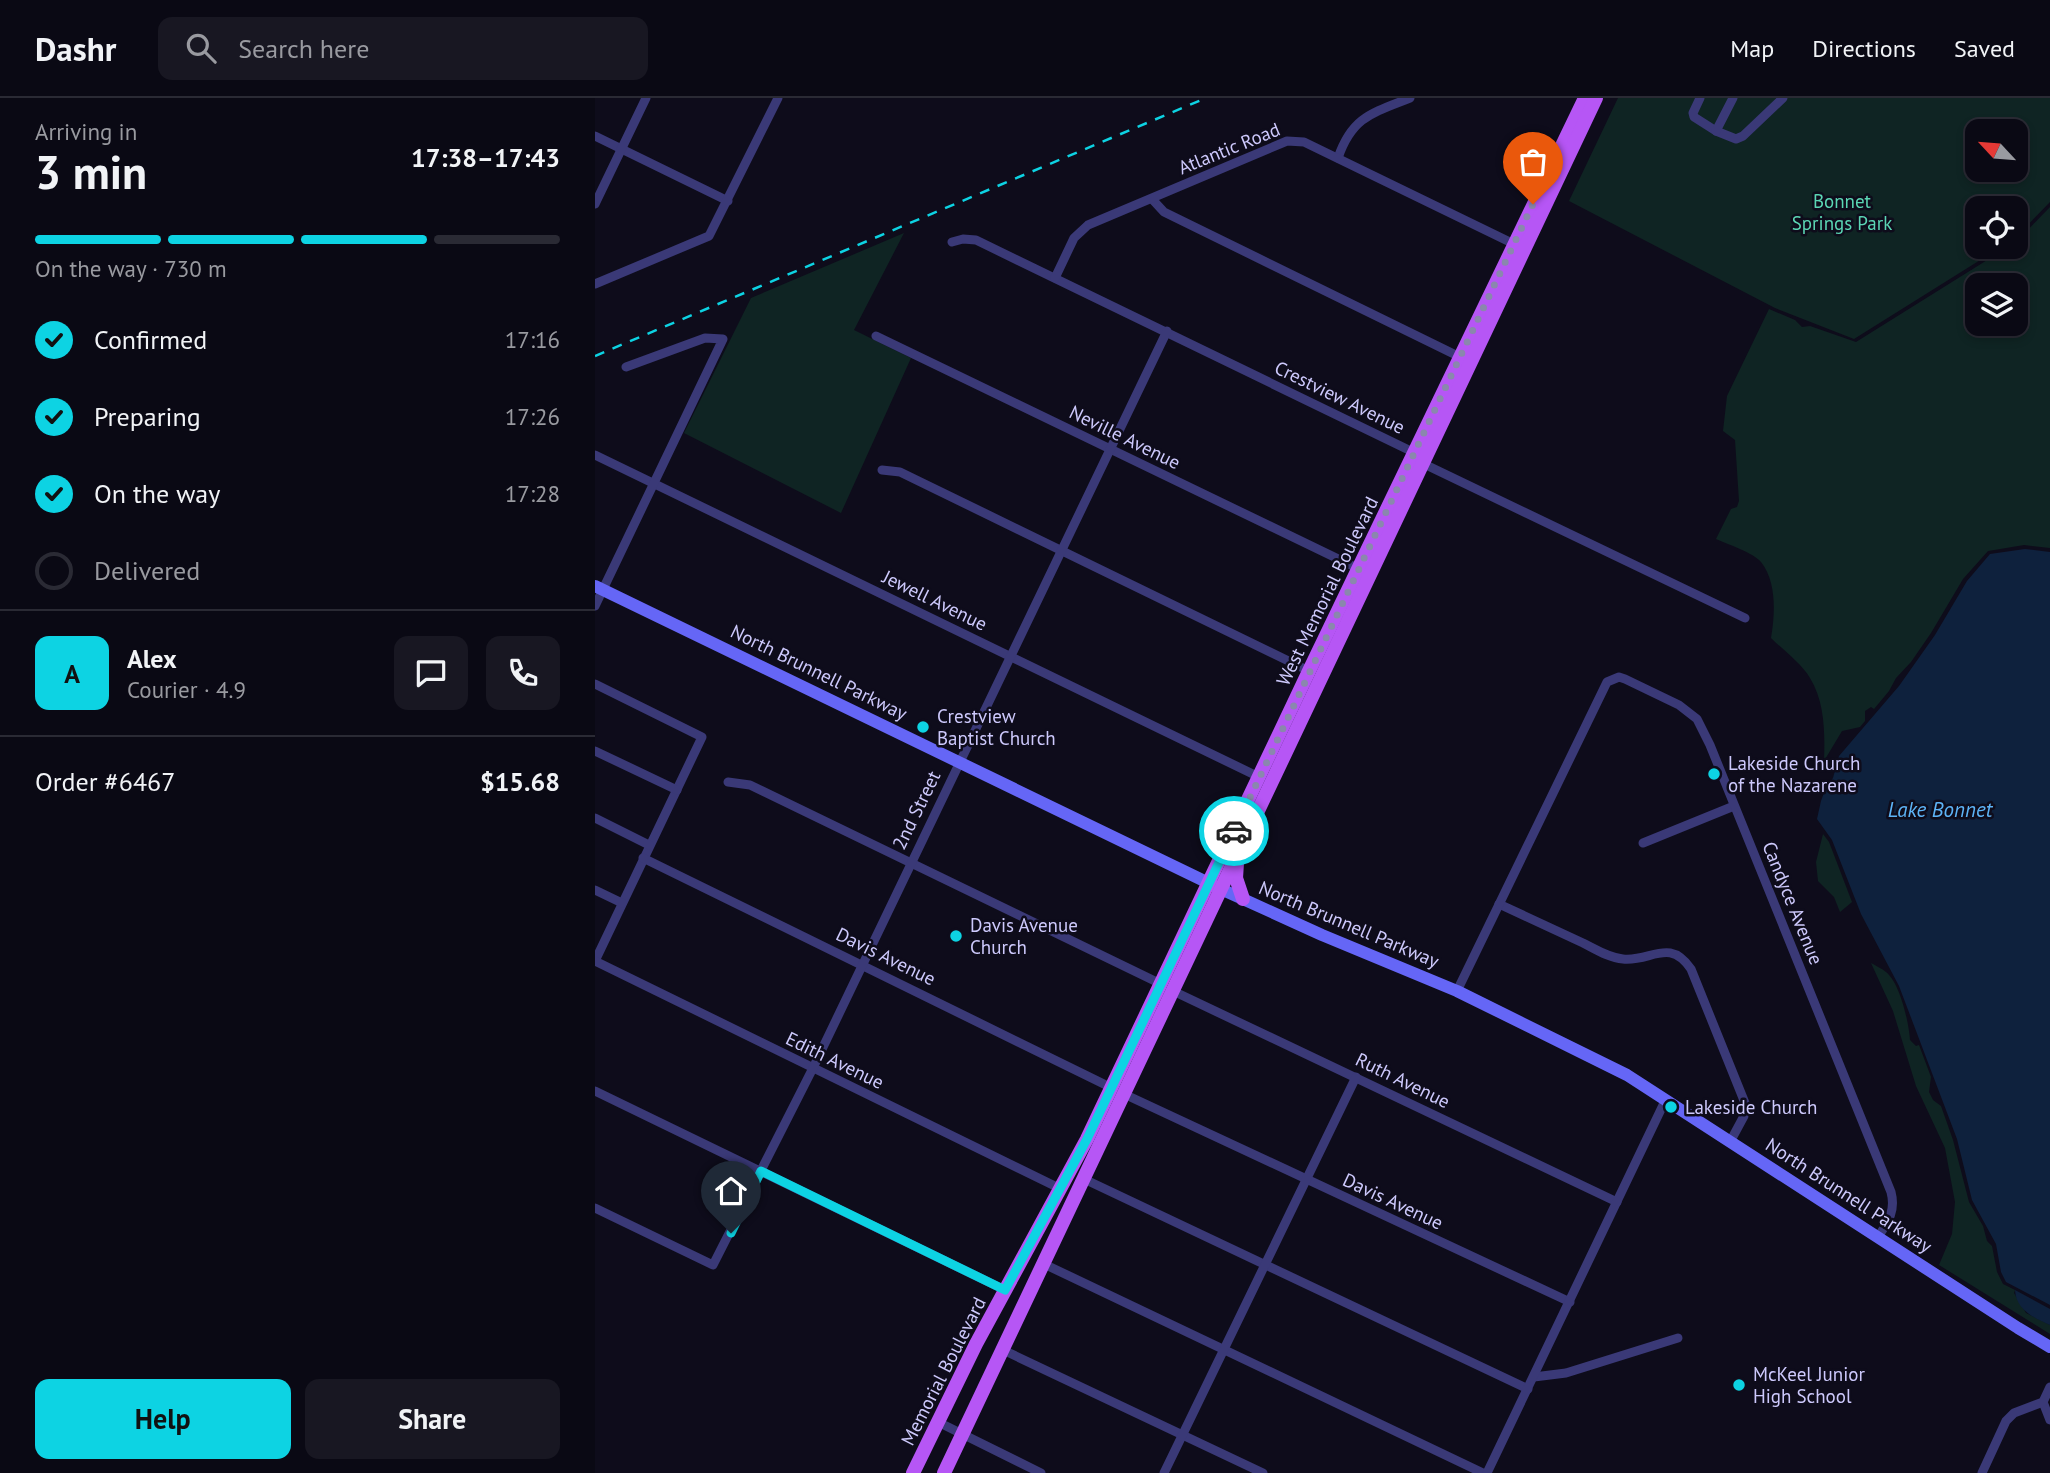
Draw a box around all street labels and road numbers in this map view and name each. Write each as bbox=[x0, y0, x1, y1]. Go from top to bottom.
street label: Atlantic Road bbox=[1175, 117, 1283, 179]
street label: Crestview Avenue bbox=[1271, 355, 1409, 439]
street label: Neville Avenue bbox=[1065, 400, 1185, 474]
street label: West Memorial Boulevard bbox=[1271, 492, 1383, 690]
street label: Jewell Avenue bbox=[878, 564, 991, 636]
street label: North Brunnell Parkway bbox=[727, 619, 911, 725]
street label: 2nd Street bbox=[887, 766, 946, 853]
street label: Candyce Avenue bbox=[1757, 838, 1829, 968]
street label: North Brunnell Parkway bbox=[1255, 875, 1443, 973]
street label: Davis Avenue bbox=[832, 922, 940, 990]
street label: Edith Avenue bbox=[782, 1026, 888, 1094]
street label: Ruth Avenue bbox=[1352, 1047, 1454, 1113]
street label: North Brunnell Parkway bbox=[1761, 1132, 1937, 1258]
street label: Davis Avenue bbox=[1339, 1167, 1447, 1235]
street label: Memorial Boulevard bbox=[895, 1293, 991, 1449]

